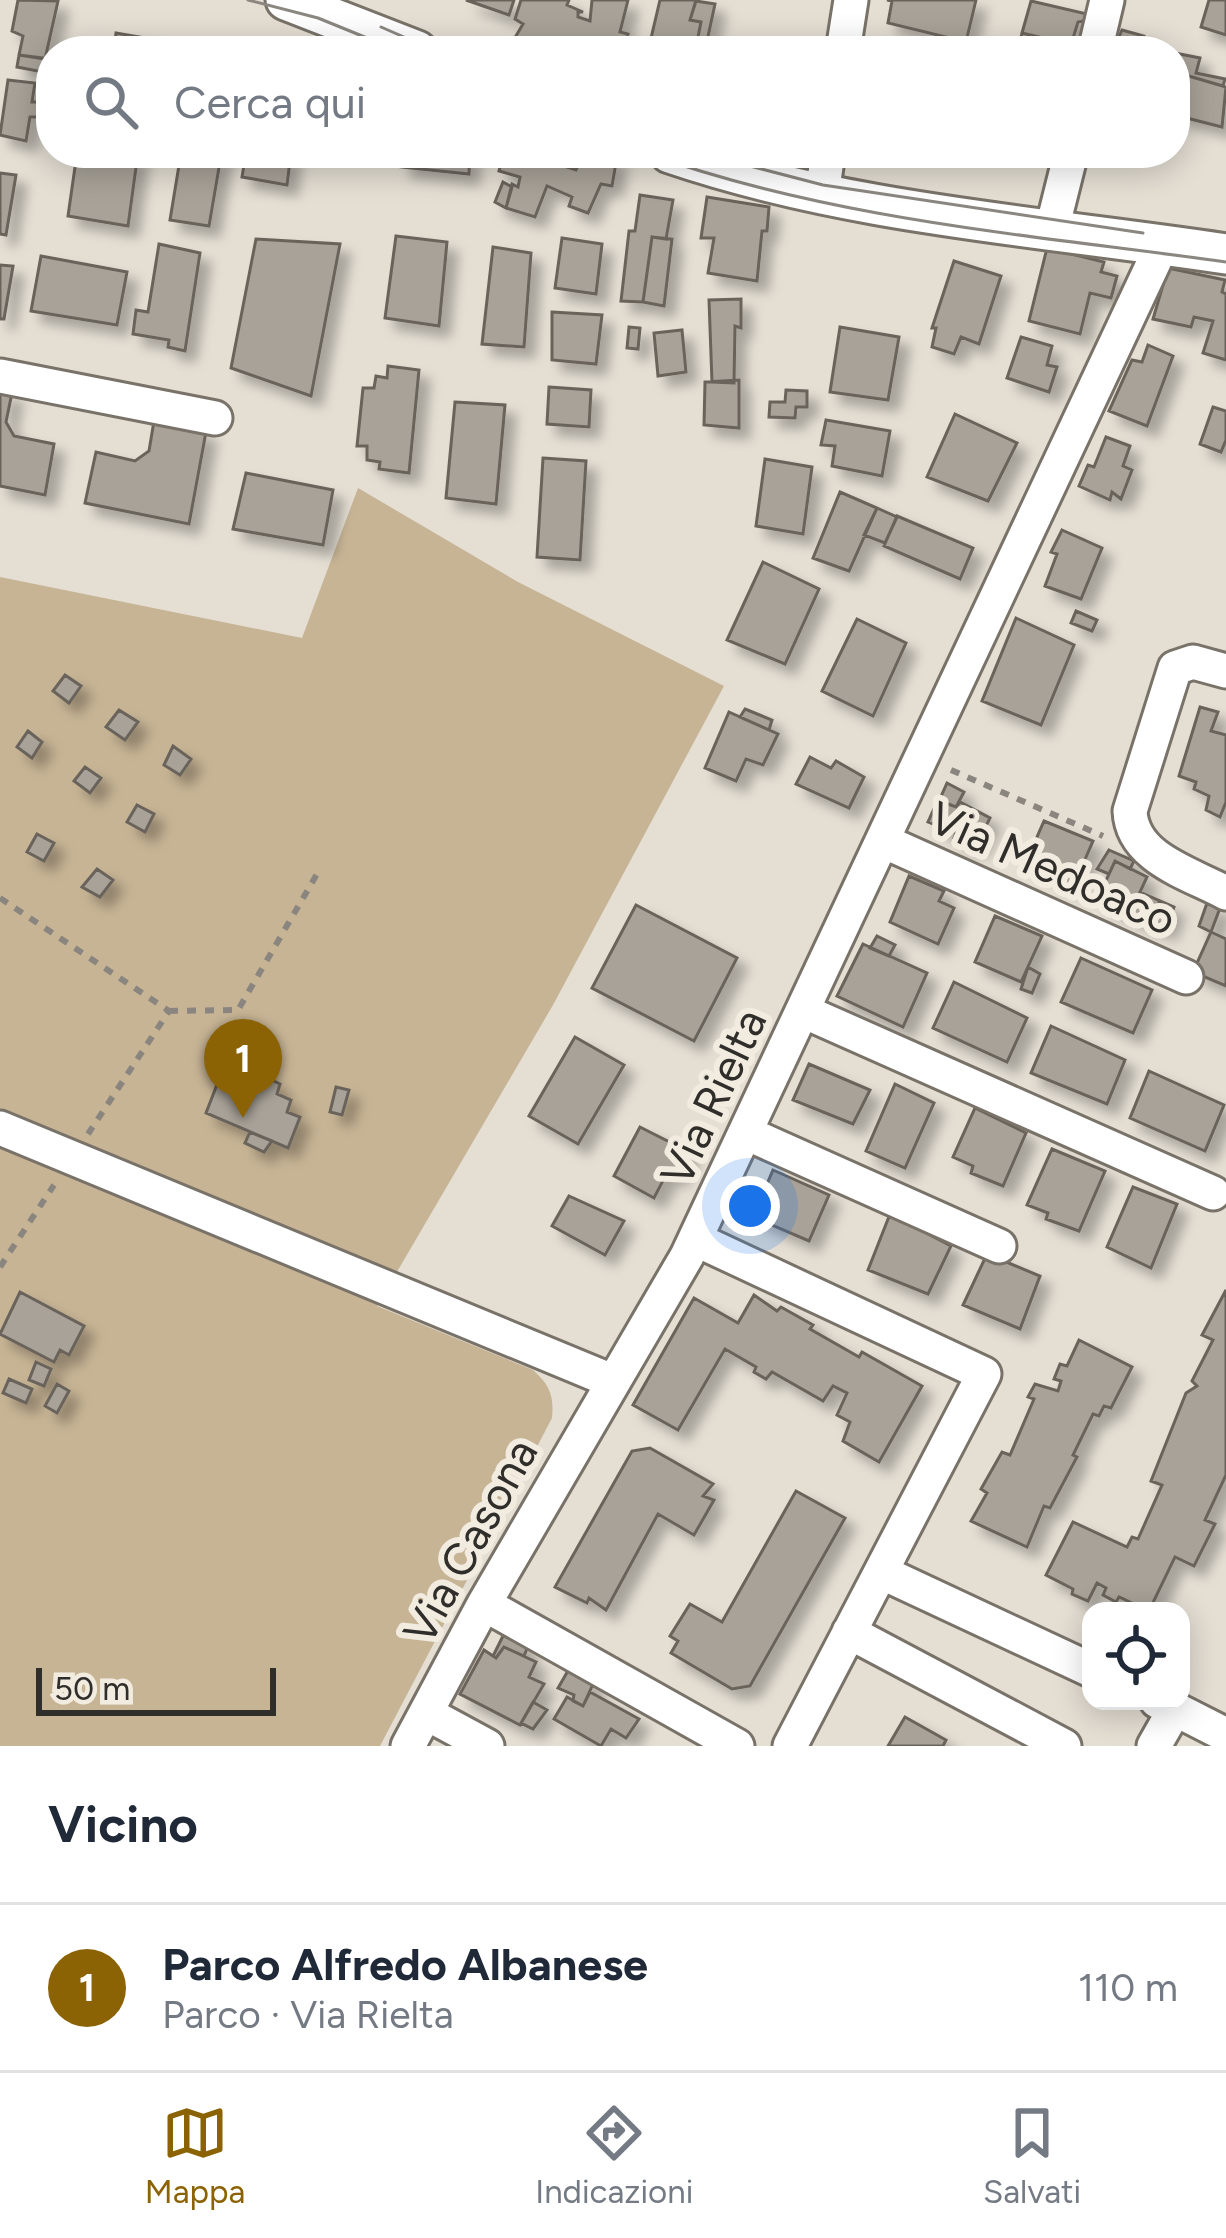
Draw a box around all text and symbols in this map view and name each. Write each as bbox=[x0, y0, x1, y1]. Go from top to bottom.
search box bbox=[36, 36, 1190, 168]
icon: search bbox=[78, 69, 144, 135]
text: Cerca qui bbox=[174, 75, 366, 129]
street label: Via Medoaco bbox=[921, 790, 1185, 946]
street label: Via Rielta bbox=[649, 1000, 777, 1194]
pin: 1 bbox=[204, 1019, 282, 1118]
your location bbox=[720, 1176, 780, 1236]
street label: Via Casona bbox=[392, 1429, 548, 1653]
map controls bbox=[1082, 1602, 1190, 1710]
button: locate bbox=[1082, 1602, 1190, 1710]
scale bar bbox=[36, 1662, 276, 1715]
text: 50 m bbox=[54, 1669, 130, 1708]
text: Vicino bbox=[48, 1794, 198, 1855]
text: Parco Alfredo Albanese bbox=[162, 1937, 648, 1991]
text: 1 bbox=[79, 1964, 95, 2011]
text: 110 m bbox=[1078, 1964, 1178, 2011]
text: Parco · Via Rielta bbox=[162, 1991, 454, 2038]
tab: Mappa bbox=[145, 2100, 245, 2211]
tab: Indicazioni bbox=[535, 2100, 693, 2211]
tab: Salvati bbox=[983, 2100, 1081, 2211]

